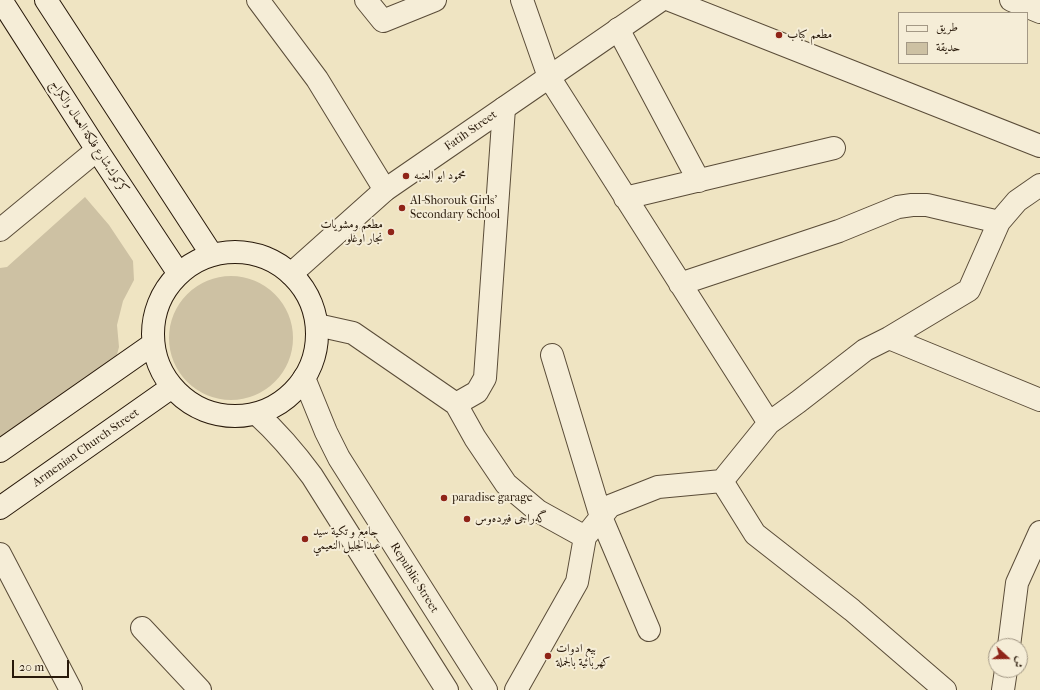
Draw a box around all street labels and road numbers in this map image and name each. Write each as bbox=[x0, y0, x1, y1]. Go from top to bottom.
street label: كركوك,شارع فلكة العمال والكراج bbox=[47, 78, 131, 196]
street label: Fatih Street bbox=[442, 108, 500, 154]
street label: Armenian Church Street bbox=[30, 406, 142, 490]
street label: Republic Street bbox=[387, 540, 441, 616]

